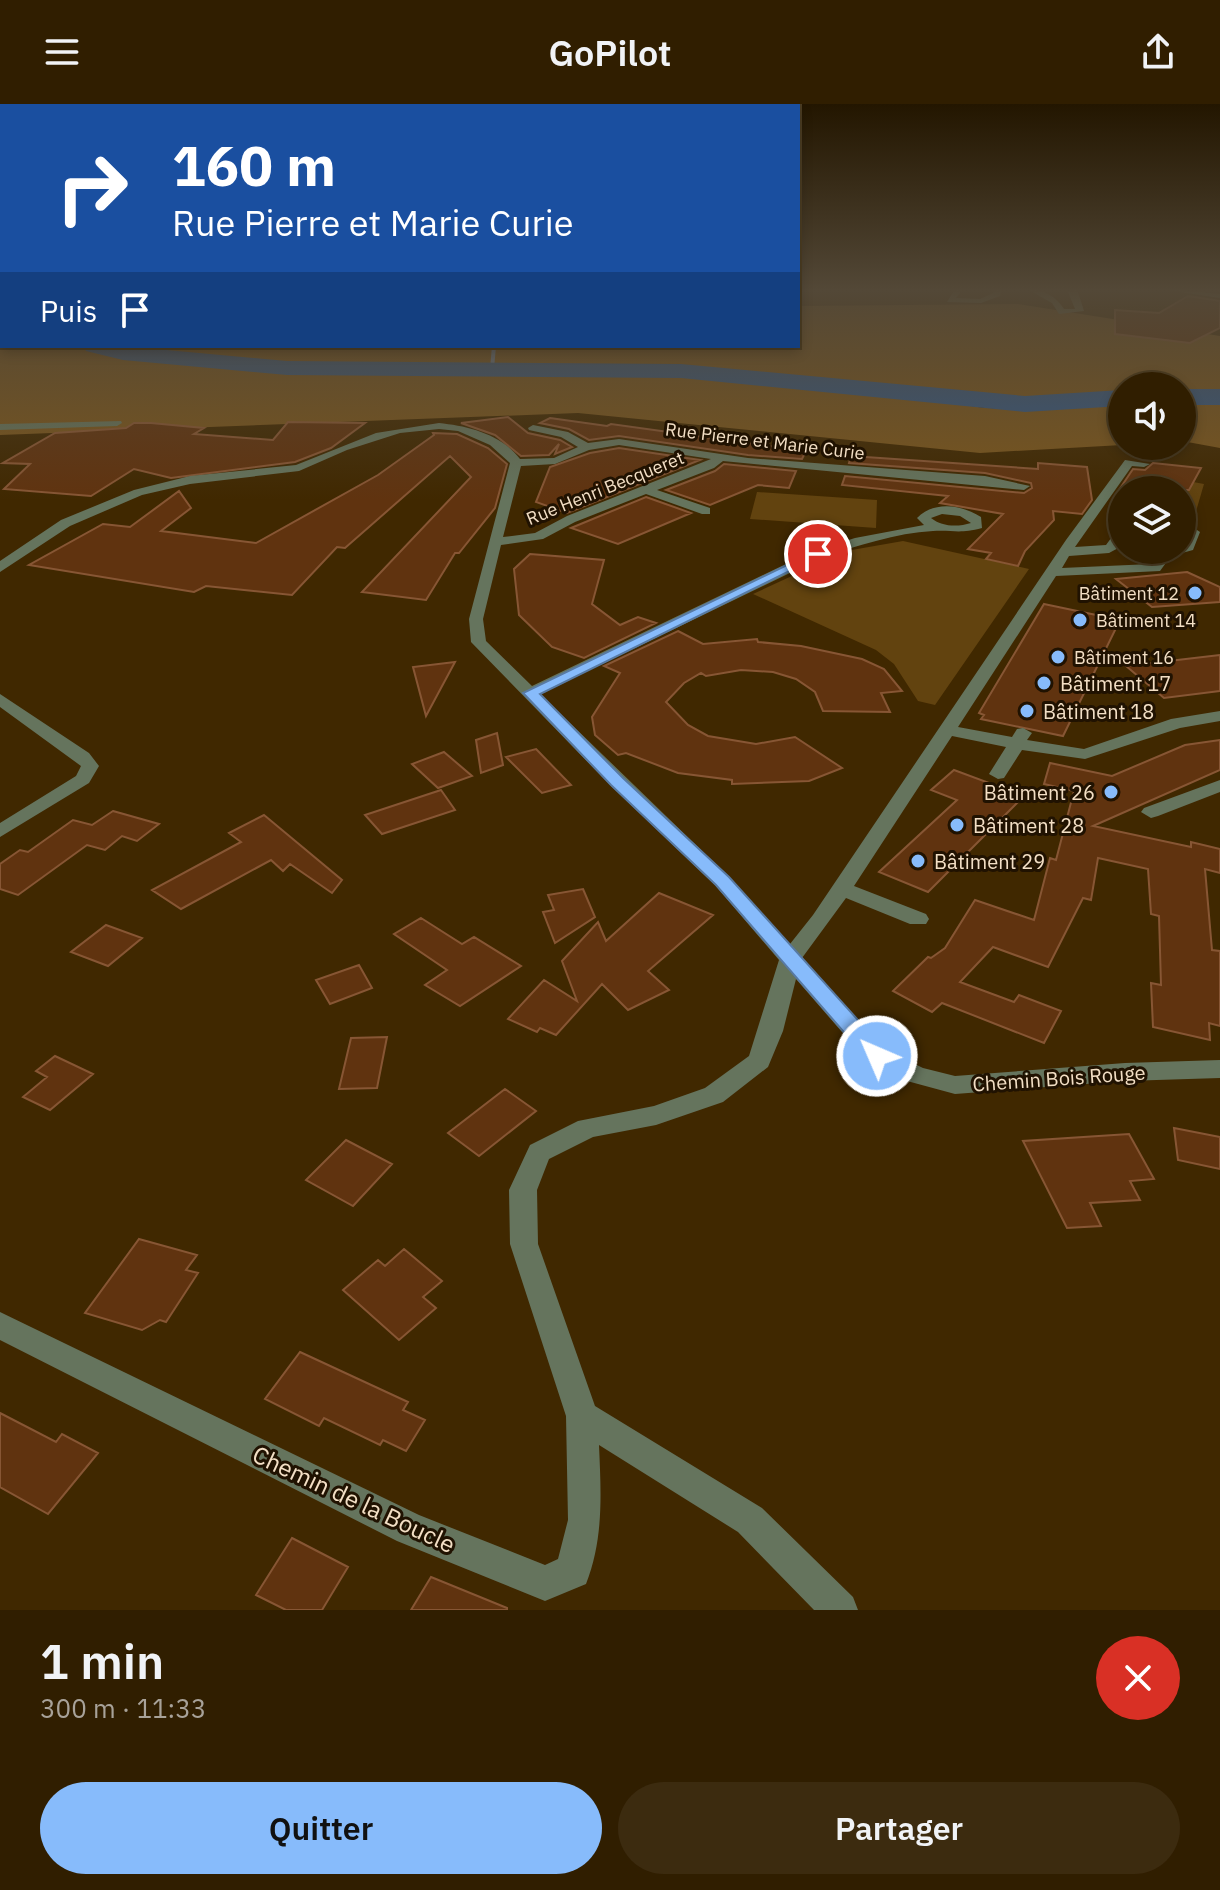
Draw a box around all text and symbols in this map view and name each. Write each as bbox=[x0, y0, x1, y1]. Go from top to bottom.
text: GoPilot bbox=[548, 29, 672, 76]
icon: menu bbox=[40, 30, 84, 74]
icon: share bbox=[1136, 30, 1180, 74]
text: 160 m bbox=[172, 129, 336, 201]
icon: right bbox=[40, 136, 144, 240]
text: Rue Pierre et Marie Curie bbox=[172, 199, 573, 246]
icon: arrive bbox=[113, 288, 157, 332]
text: Puis bbox=[40, 291, 97, 330]
map controls bbox=[1108, 372, 1196, 564]
button: sound bbox=[1108, 372, 1196, 460]
street label: Rue Pierre et Marie Curie bbox=[664, 417, 866, 465]
street label: Rue Henri Becqueret bbox=[523, 446, 687, 530]
button: layers bbox=[1108, 476, 1196, 564]
pin bbox=[784, 520, 852, 588]
icon: arrive bbox=[796, 532, 840, 576]
place label: Bâtiment 12 bbox=[1079, 582, 1179, 605]
marker: Bâtiment 12 bbox=[1186, 584, 1204, 602]
place label: Bâtiment 14 bbox=[1096, 609, 1196, 632]
marker: Bâtiment 14 bbox=[1071, 611, 1089, 629]
place label: Bâtiment 16 bbox=[1074, 646, 1174, 669]
marker: Bâtiment 16 bbox=[1049, 648, 1067, 666]
place label: Bâtiment 17 bbox=[1060, 670, 1171, 697]
marker: Bâtiment 17 bbox=[1035, 674, 1053, 692]
place label: Bâtiment 18 bbox=[1043, 698, 1154, 725]
marker: Bâtiment 18 bbox=[1018, 702, 1036, 720]
place label: Bâtiment 26 bbox=[984, 779, 1095, 806]
marker: Bâtiment 26 bbox=[1102, 783, 1120, 801]
place label: Bâtiment 28 bbox=[973, 812, 1084, 839]
marker: Bâtiment 28 bbox=[948, 816, 966, 834]
place label: Bâtiment 29 bbox=[934, 848, 1045, 875]
marker: Bâtiment 29 bbox=[909, 852, 927, 870]
position arrow bbox=[835, 1014, 919, 1098]
street label: Chemin Bois Rouge bbox=[972, 1058, 1147, 1098]
street label: Chemin de la Boucle bbox=[247, 1438, 461, 1560]
text: 1 min bbox=[40, 1630, 164, 1692]
button: close bbox=[1096, 1636, 1180, 1720]
text: 300 m · 11:33 bbox=[40, 1691, 206, 1725]
button: Quitter bbox=[40, 1782, 602, 1874]
button: Partager bbox=[618, 1782, 1180, 1874]

